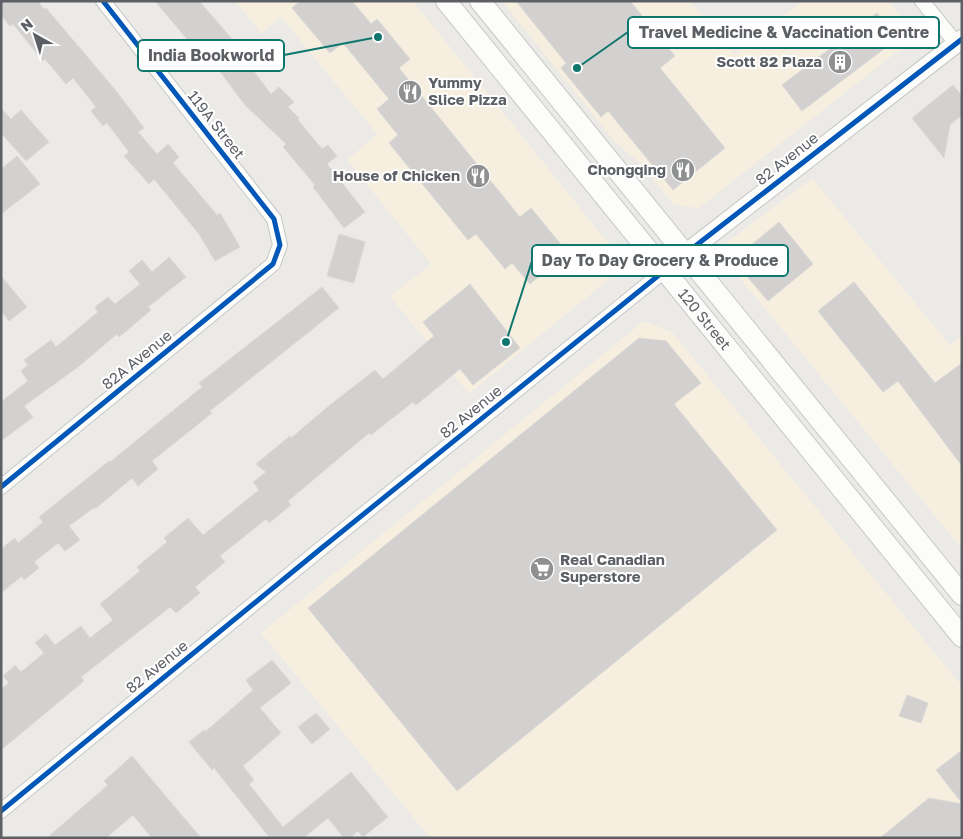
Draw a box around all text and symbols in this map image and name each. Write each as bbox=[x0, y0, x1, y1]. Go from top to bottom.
north arrow bbox=[10, 10, 60, 60]
text: N bbox=[17, 15, 36, 34]
callout: Travel Medicine & Vaccination Centre bbox=[628, 17, 939, 48]
text: Travel Medicine & Vaccination Centre bbox=[639, 22, 929, 42]
callout: India Bookworld bbox=[138, 40, 284, 71]
text: India Bookworld bbox=[148, 45, 275, 65]
building icon: Scott 82 Plaza bbox=[827, 49, 853, 75]
place label: Scott 82 Plaza bbox=[716, 52, 822, 70]
place label: Yummy Slice Pizza bbox=[428, 73, 507, 108]
restaurant icon: Yummy Slice Pizza bbox=[397, 79, 423, 105]
street label: 119A Street bbox=[185, 87, 249, 162]
street label: 82 Avenue bbox=[751, 128, 822, 188]
restaurant icon: Chongqing bbox=[670, 157, 696, 183]
place label: Chongqing bbox=[587, 160, 666, 178]
restaurant icon: House of Chicken bbox=[465, 163, 491, 189]
place label: House of Chicken bbox=[333, 166, 460, 184]
callout: Day To Day Grocery & Produce bbox=[532, 245, 788, 276]
text: Day To Day Grocery & Produce bbox=[542, 250, 778, 270]
street label: 120 Street bbox=[675, 285, 735, 353]
street label: 82A Avenue bbox=[98, 325, 175, 393]
street label: 82 Avenue bbox=[436, 381, 505, 442]
place label: Real Canadian Superstore bbox=[560, 550, 665, 585]
supermarket icon: Real Canadian Superstore bbox=[529, 556, 555, 582]
street label: 82 Avenue bbox=[122, 636, 191, 697]

